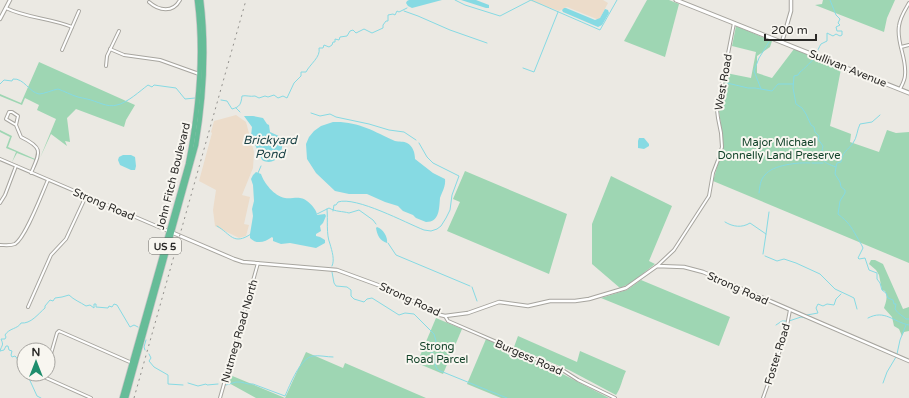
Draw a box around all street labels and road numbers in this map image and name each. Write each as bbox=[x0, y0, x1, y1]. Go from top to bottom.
street label: Sullivan Avenue bbox=[807, 47, 888, 90]
street label: West Road bbox=[712, 53, 735, 111]
street label: John Fitch Boulevard bbox=[154, 121, 193, 231]
street label: Strong Road bbox=[71, 186, 137, 223]
road number: US 5 bbox=[149, 238, 181, 254]
street label: Strong Road bbox=[705, 269, 770, 308]
street label: Nutmeg Road North bbox=[219, 278, 260, 384]
street label: Strong Road bbox=[377, 280, 442, 319]
street label: Foster Road bbox=[762, 322, 793, 386]
street label: Burgess Road bbox=[493, 337, 565, 378]

